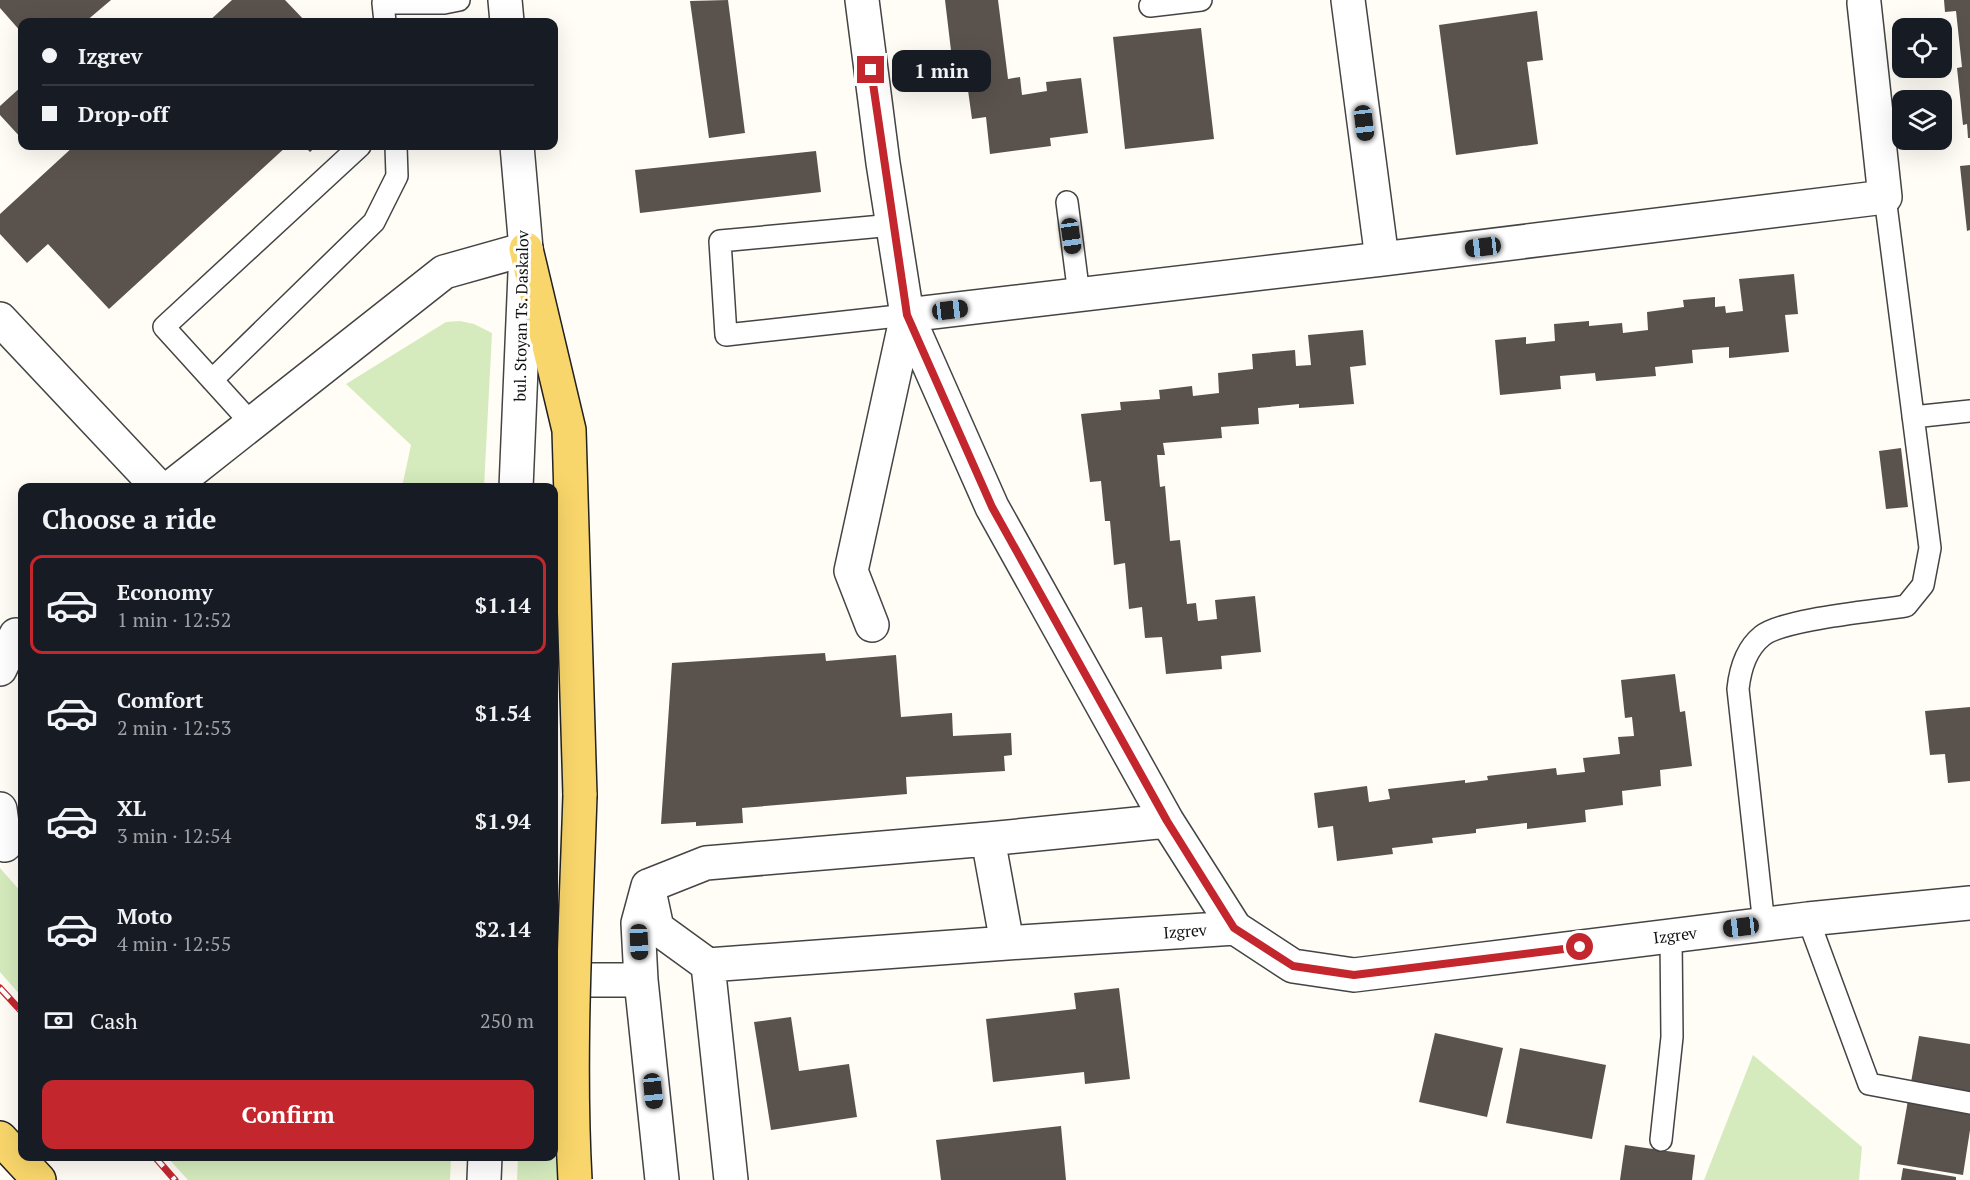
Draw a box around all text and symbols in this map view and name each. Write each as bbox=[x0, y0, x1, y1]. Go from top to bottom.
map controls bbox=[1892, 18, 1952, 150]
button: locate bbox=[1892, 18, 1952, 78]
text: Izgrev bbox=[78, 41, 142, 70]
callout: 1 min bbox=[892, 49, 991, 91]
route end bbox=[857, 56, 884, 83]
text: 1 min bbox=[914, 57, 969, 84]
button: layers bbox=[1892, 90, 1952, 150]
text: Drop-off bbox=[78, 99, 169, 128]
car bbox=[1353, 104, 1375, 142]
car bbox=[1060, 217, 1082, 255]
street label: bul. Stoyan Ts. Daskalov bbox=[509, 229, 534, 402]
car bbox=[1464, 236, 1502, 258]
car bbox=[931, 299, 969, 321]
text: Choose a ride bbox=[42, 501, 217, 537]
text: Economy bbox=[117, 577, 213, 606]
icon: car bbox=[45, 578, 99, 632]
text: $1.14 bbox=[475, 590, 531, 619]
text: 1 min · 12:52 bbox=[117, 606, 231, 633]
text: Comfort bbox=[117, 685, 203, 714]
icon: car bbox=[45, 686, 99, 740]
text: $1.54 bbox=[475, 698, 531, 727]
text: 2 min · 12:53 bbox=[117, 714, 231, 741]
text: XL bbox=[117, 793, 146, 822]
icon: car bbox=[45, 794, 99, 848]
text: $1.94 bbox=[475, 806, 531, 835]
text: 3 min · 12:54 bbox=[117, 822, 231, 849]
text: Moto bbox=[117, 901, 172, 930]
icon: car bbox=[45, 902, 99, 956]
text: $2.14 bbox=[475, 914, 531, 943]
car bbox=[1722, 916, 1760, 938]
street label: Izgrev bbox=[1162, 918, 1208, 943]
street label: Izgrev bbox=[1652, 921, 1699, 949]
car bbox=[629, 924, 649, 960]
text: 4 min · 12:55 bbox=[117, 930, 231, 957]
route start bbox=[1566, 933, 1593, 960]
icon: cash bbox=[42, 1004, 75, 1037]
text: Cash bbox=[90, 1006, 138, 1035]
text: 250 m bbox=[480, 1007, 534, 1034]
car bbox=[642, 1072, 664, 1110]
button: Confirm bbox=[42, 1080, 534, 1149]

